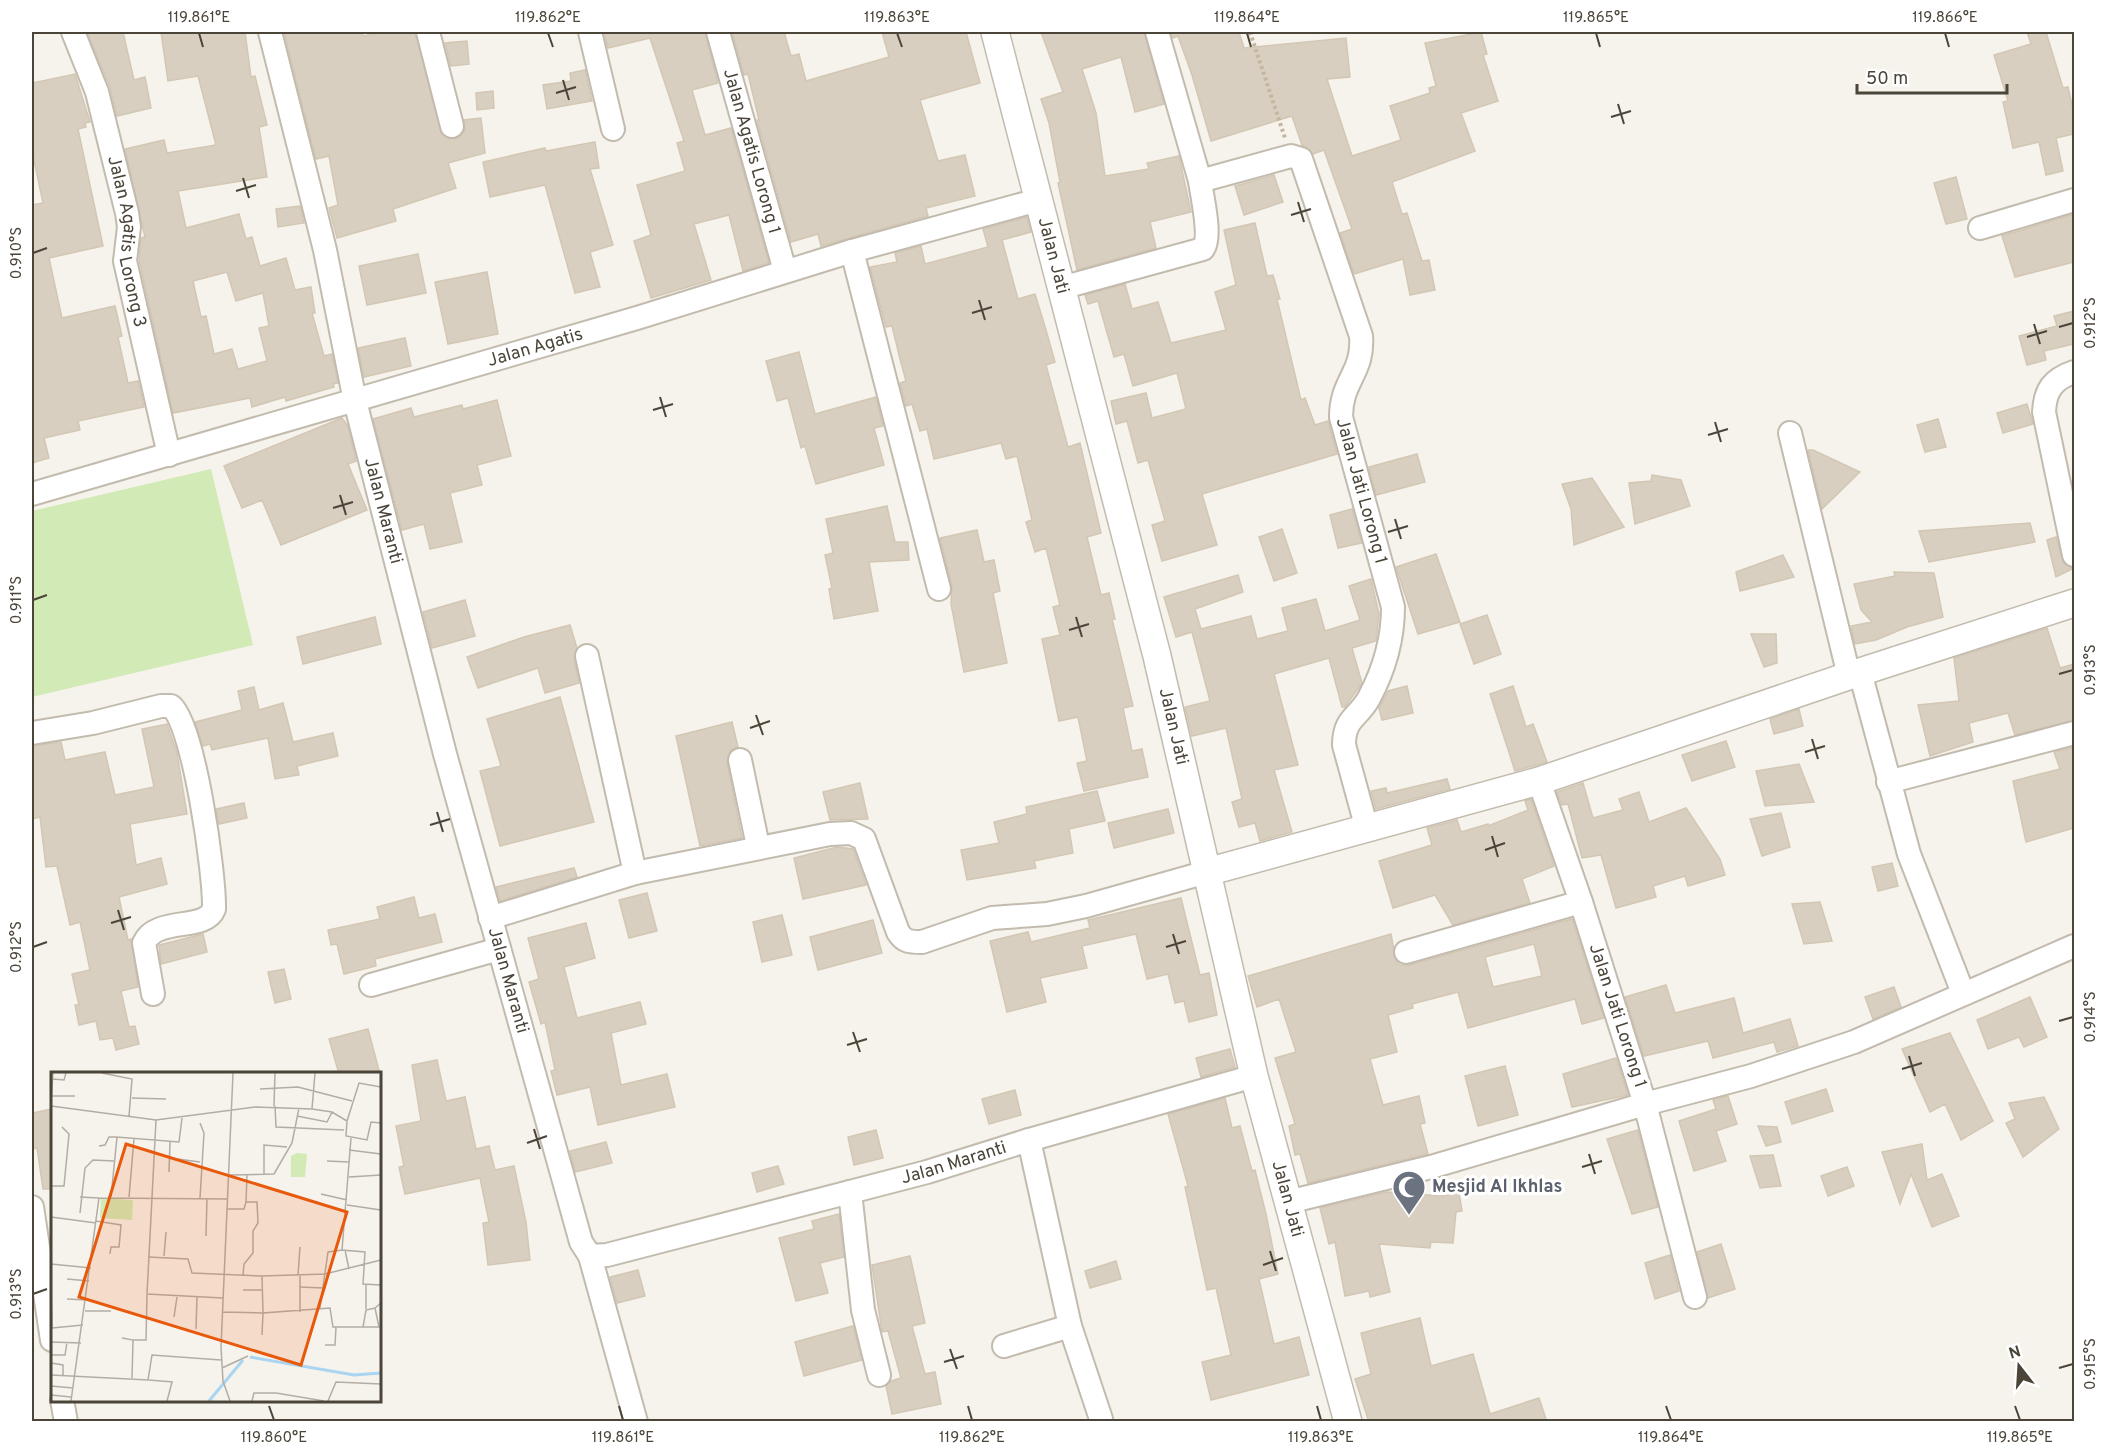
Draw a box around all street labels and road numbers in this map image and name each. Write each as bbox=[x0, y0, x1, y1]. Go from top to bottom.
street label: Jalan Agatis Lorong 1 bbox=[717, 66, 786, 237]
street label: Jalan Agatis Lorong 3 bbox=[102, 153, 151, 330]
street label: Jalan Jati bbox=[1032, 215, 1074, 296]
street label: Jalan Agatis bbox=[485, 323, 586, 372]
street label: Jalan Jati Lorong 1 bbox=[1330, 415, 1392, 567]
street label: Jalan Maranti bbox=[358, 455, 408, 566]
street label: Jalan Jati bbox=[1153, 686, 1193, 767]
street label: Jalan Maranti bbox=[482, 925, 534, 1036]
street label: Jalan Jati Lorong 1 bbox=[1583, 941, 1651, 1091]
street label: Jalan Maranti bbox=[899, 1136, 1009, 1190]
street label: Jalan Jati bbox=[1266, 1158, 1309, 1240]

